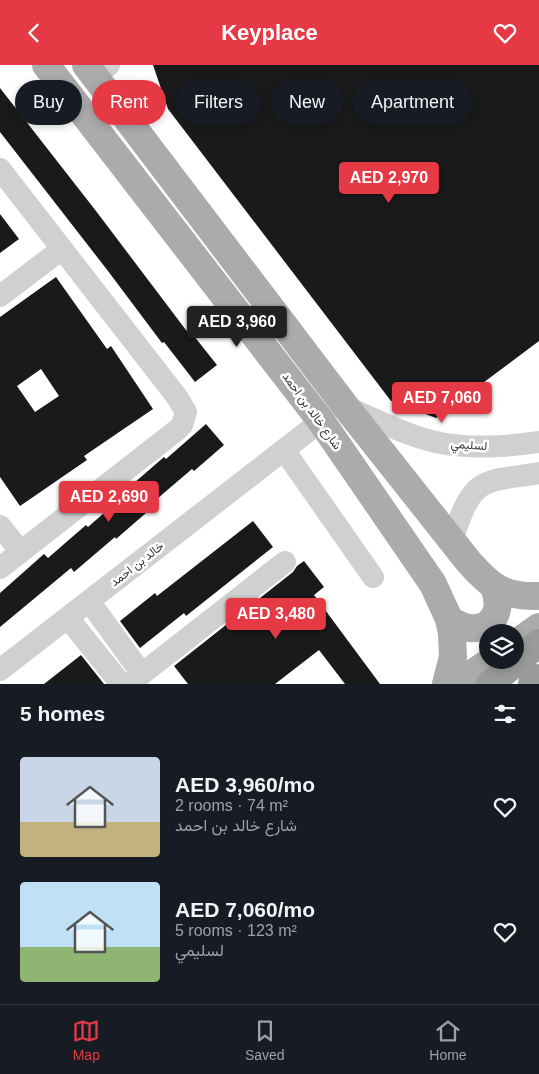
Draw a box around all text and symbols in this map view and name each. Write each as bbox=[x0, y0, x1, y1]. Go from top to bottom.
icon: back bbox=[20, 19, 48, 47]
icon: heart bbox=[491, 19, 519, 47]
text: Keyplace bbox=[221, 20, 318, 45]
chip: Buy bbox=[15, 80, 82, 125]
chip: Rent bbox=[92, 80, 166, 125]
chip: Filters bbox=[176, 80, 261, 125]
chip: New bbox=[271, 80, 343, 125]
chip: Apartment bbox=[353, 80, 472, 125]
pin: AED 2,970 bbox=[332, 161, 446, 204]
text: AED 2,970 bbox=[350, 169, 428, 186]
pin: AED 3,960 bbox=[180, 305, 294, 348]
text: AED 3,960 bbox=[198, 313, 276, 330]
street label: شارع خالد بن احمد bbox=[278, 370, 345, 453]
pin: AED 7,060 bbox=[385, 381, 499, 424]
text: AED 7,060 bbox=[403, 389, 481, 406]
street label: لسليمي bbox=[450, 437, 488, 456]
pin: AED 2,690 bbox=[52, 481, 166, 523]
text: AED 2,690 bbox=[70, 488, 148, 505]
street label: خالد بن احمد bbox=[107, 539, 167, 590]
pin: AED 3,480 bbox=[219, 597, 333, 640]
text: AED 3,480 bbox=[237, 605, 315, 622]
map controls bbox=[479, 624, 524, 669]
button: layers bbox=[479, 624, 524, 669]
icon: filters bbox=[491, 700, 519, 728]
text: 5 homes bbox=[20, 702, 105, 725]
text: AED 3,960/mo bbox=[175, 773, 315, 796]
icon: home bbox=[60, 777, 120, 837]
icon: heart bbox=[491, 793, 519, 821]
text: 2 rooms · 74 m² bbox=[175, 797, 288, 814]
text: شارع خالد بن احمد bbox=[175, 817, 297, 834]
text: AED 7,060/mo bbox=[175, 898, 315, 921]
icon: home bbox=[60, 902, 120, 962]
icon: heart bbox=[491, 918, 519, 946]
text: 5 rooms · 123 m² bbox=[175, 922, 297, 939]
text: لسليمي bbox=[175, 942, 224, 959]
tab: Map bbox=[72, 1017, 100, 1063]
tab: Saved bbox=[245, 1017, 285, 1063]
tab: Home bbox=[429, 1017, 467, 1063]

